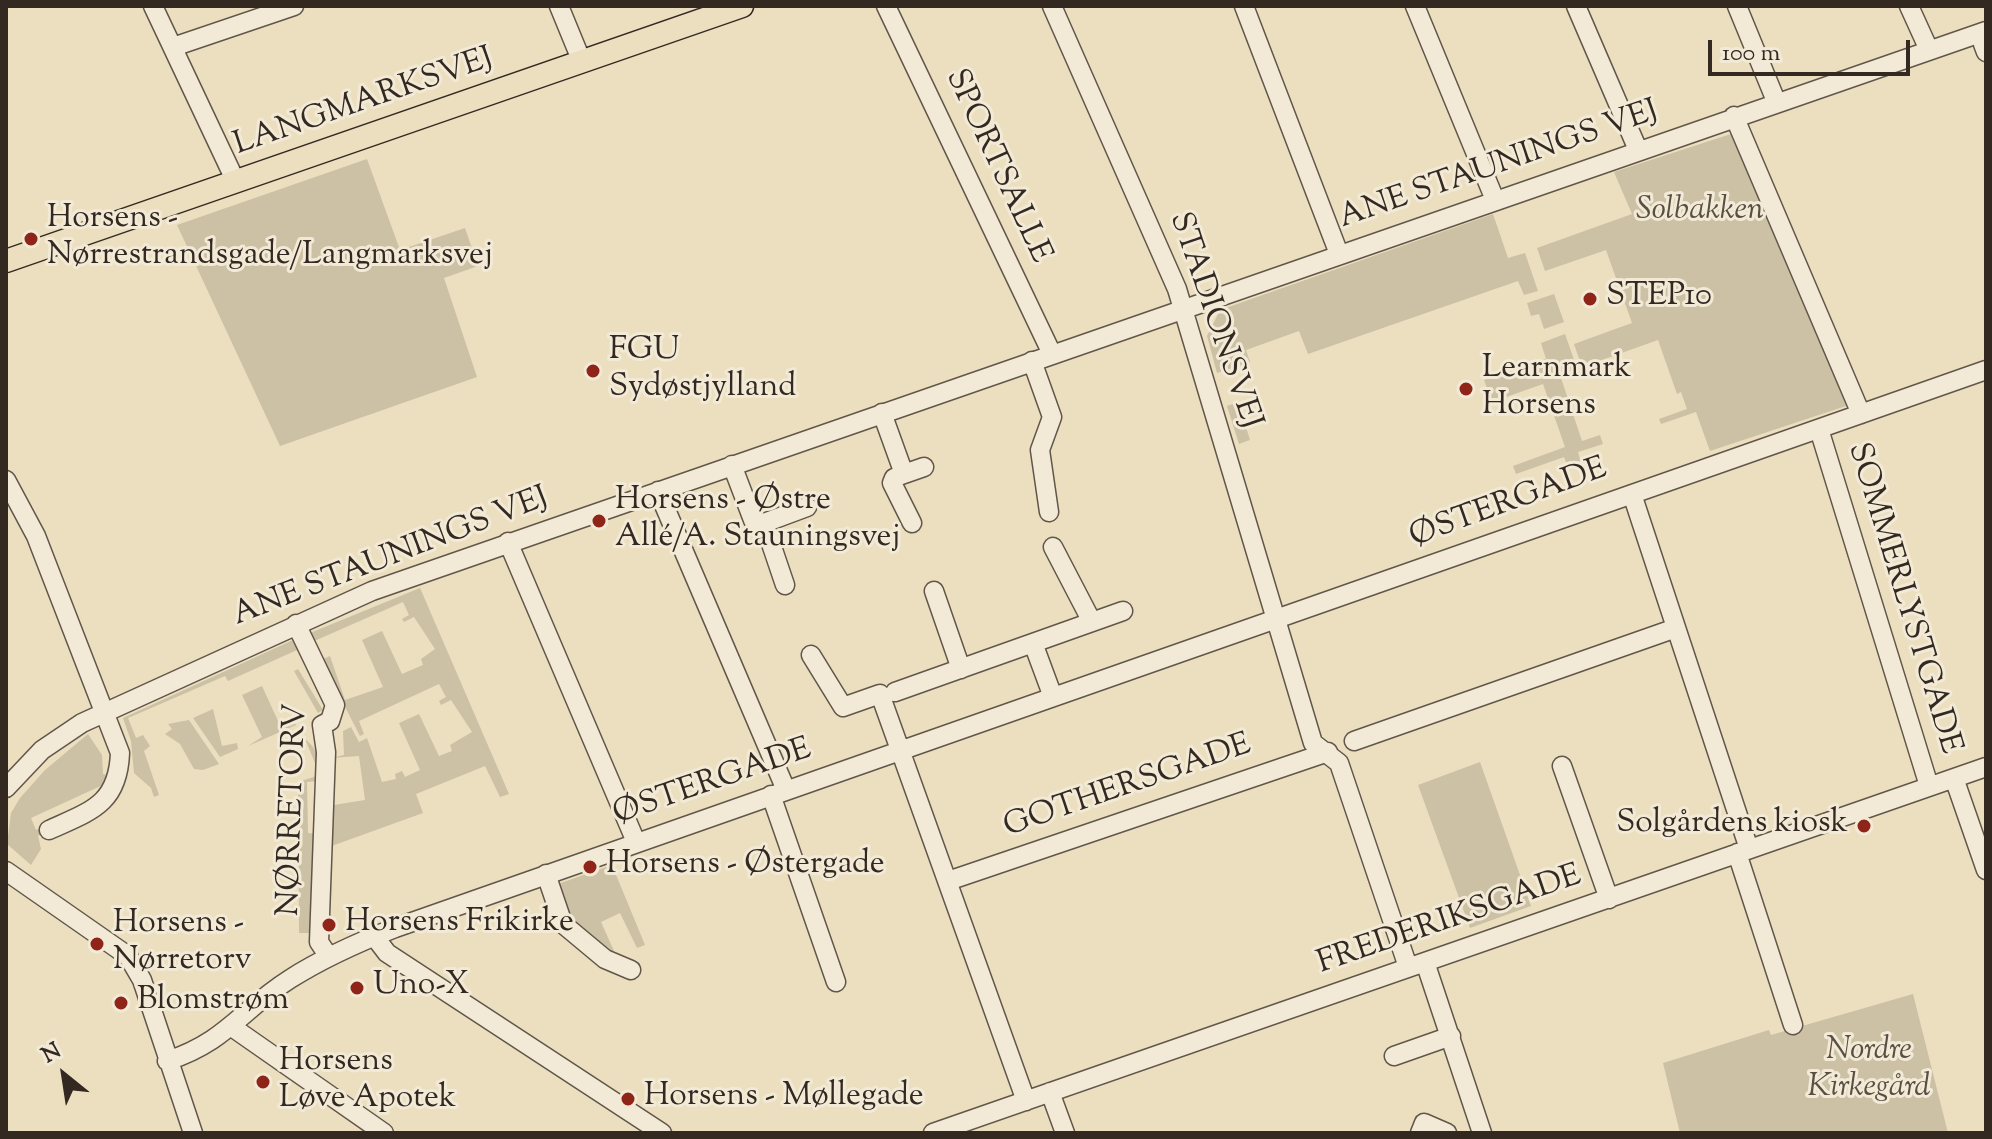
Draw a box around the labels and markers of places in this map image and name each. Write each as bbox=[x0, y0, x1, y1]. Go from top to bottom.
place label: Horsens - Nørrestrandsgade/Langmarksvej bbox=[47, 202, 493, 277]
marker: Horsens - Nørrestrandsgade/Langmarksvej bbox=[22, 230, 40, 248]
place label: STEP10 bbox=[1606, 280, 1712, 318]
marker: STEP10 bbox=[1581, 290, 1599, 308]
place label: FGU Sydøstjylland bbox=[609, 334, 796, 409]
place label: Learnmark Horsens bbox=[1482, 352, 1631, 427]
marker: FGU Sydøstjylland bbox=[584, 362, 602, 380]
marker: Learnmark Horsens bbox=[1457, 380, 1475, 398]
place label: Horsens - Østre Allé/A. Stauningsvej bbox=[615, 484, 900, 559]
marker: Horsens - Østre Allé/A. Stauningsvej bbox=[590, 512, 608, 530]
place label: Solgårdens kiosk bbox=[1616, 807, 1848, 845]
marker: Solgårdens kiosk bbox=[1855, 817, 1873, 835]
place label: Horsens - Østergade bbox=[606, 848, 885, 886]
marker: Horsens - Østergade bbox=[581, 858, 599, 876]
place label: Horsens Frikirke bbox=[345, 906, 574, 944]
place label: Horsens - Nørretorv bbox=[113, 907, 252, 982]
marker: Horsens Frikirke bbox=[320, 916, 338, 934]
marker: Horsens - Nørretorv bbox=[88, 935, 106, 953]
place label: Uno-X bbox=[373, 969, 469, 1007]
marker: Uno-X bbox=[348, 979, 366, 997]
place label: Blomstrøm bbox=[137, 984, 289, 1022]
marker: Blomstrøm bbox=[112, 994, 130, 1012]
place label: Horsens Løve Apotek bbox=[279, 1045, 456, 1120]
marker: Horsens Løve Apotek bbox=[254, 1073, 272, 1091]
place label: Horsens - Møllegade bbox=[644, 1080, 924, 1118]
marker: Horsens - Møllegade bbox=[619, 1090, 637, 1108]

